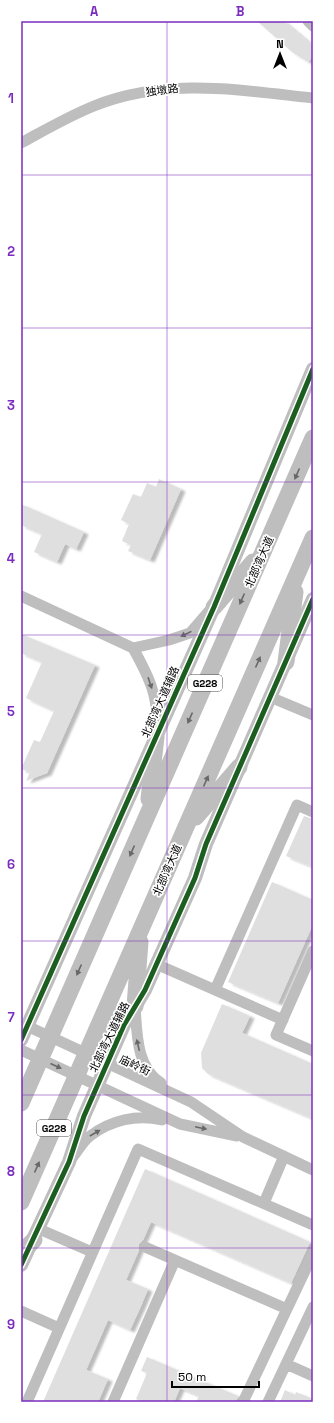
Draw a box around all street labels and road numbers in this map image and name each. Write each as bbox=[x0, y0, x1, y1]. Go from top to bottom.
street label: 独墩路 bbox=[145, 81, 179, 99]
street label: 北部湾大道 bbox=[241, 534, 277, 590]
street label: 北部湾大道辅路 bbox=[138, 664, 182, 740]
road number: G228 bbox=[188, 675, 222, 691]
street label: 北部湾大道 bbox=[149, 842, 185, 898]
street label: 北部湾大道辅路 bbox=[86, 999, 132, 1075]
street label: 庙岭街 bbox=[117, 1052, 153, 1078]
road number: G228 bbox=[37, 1120, 71, 1136]

